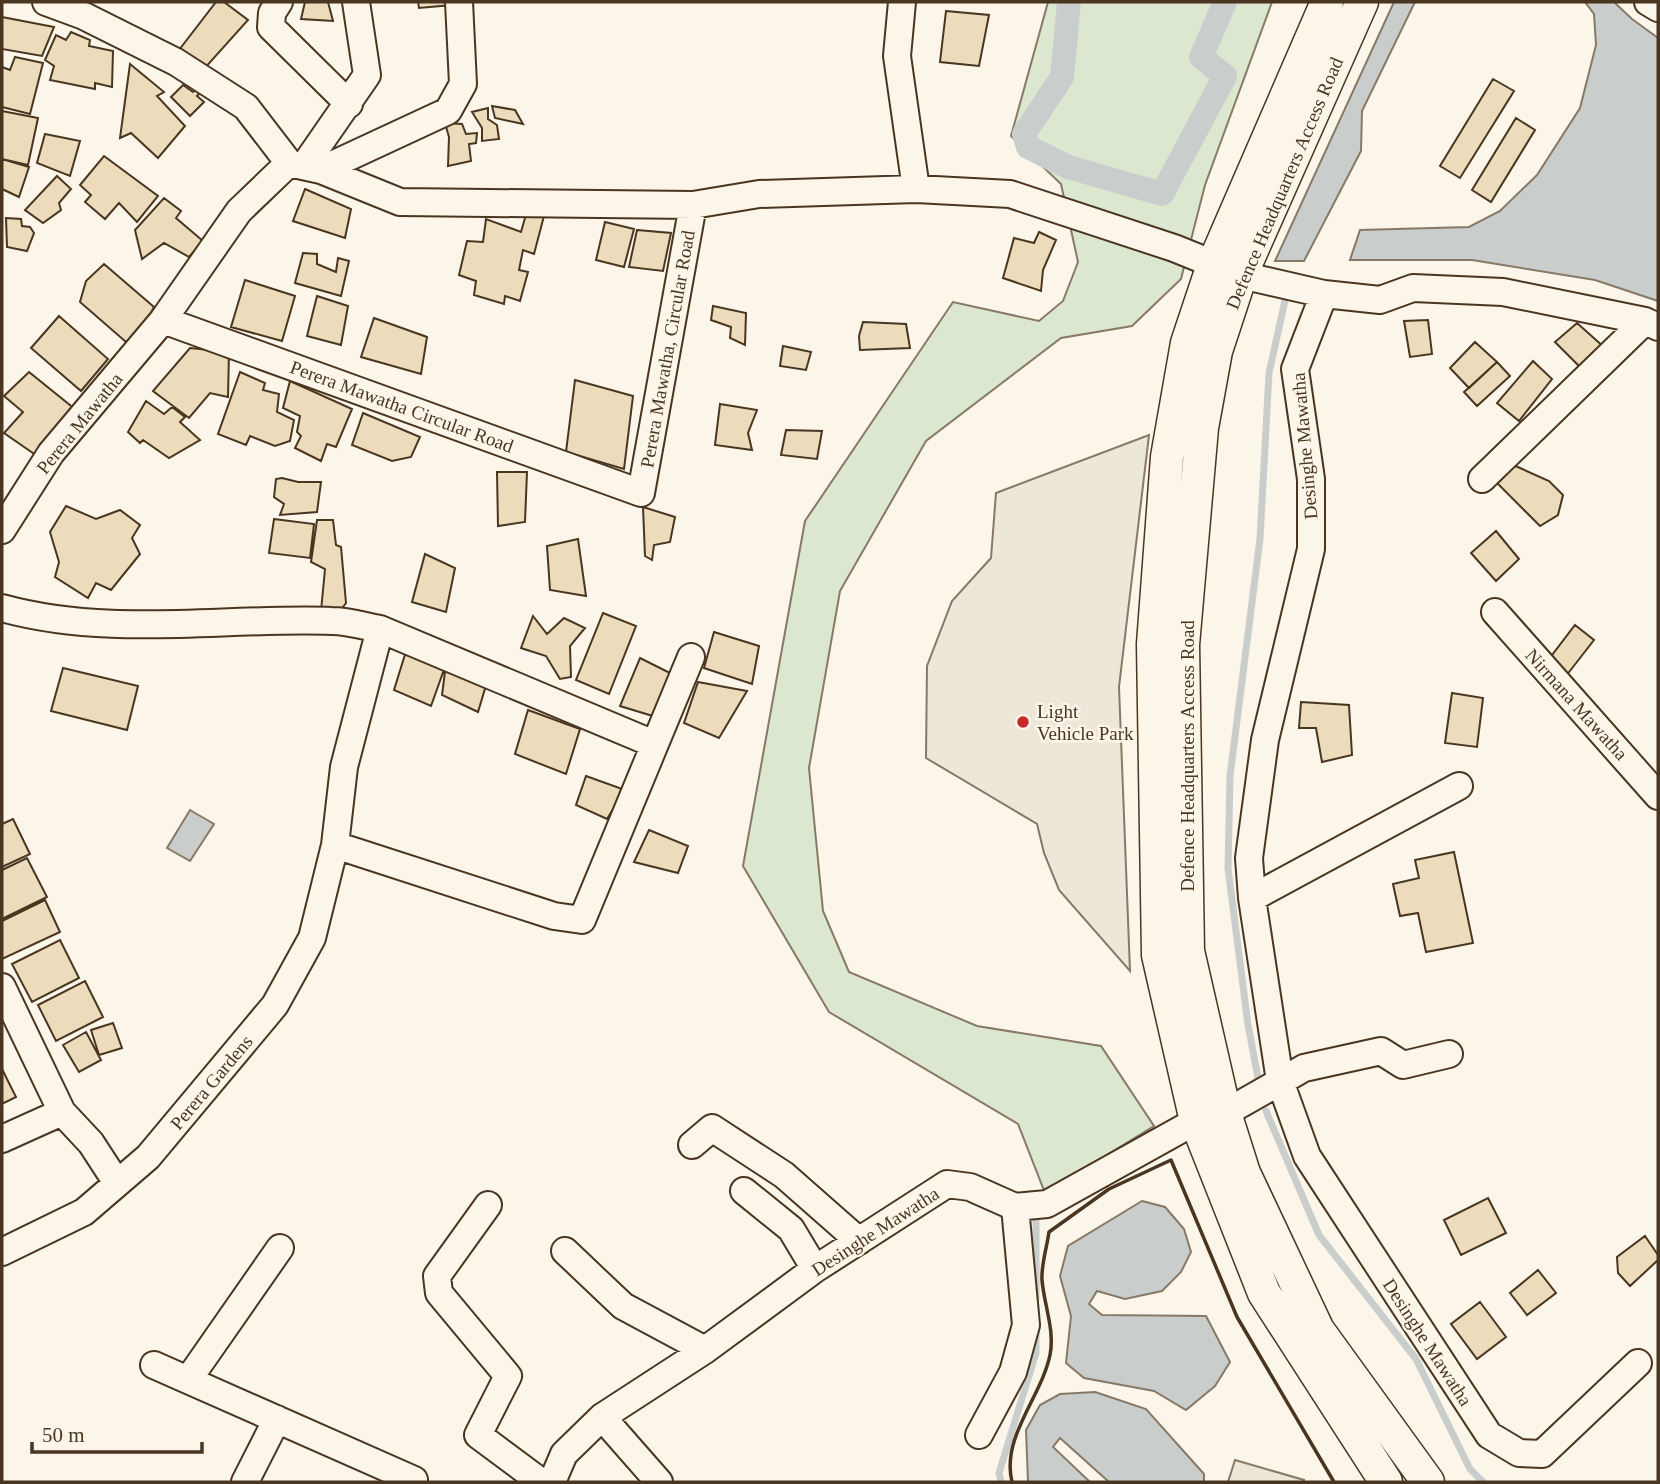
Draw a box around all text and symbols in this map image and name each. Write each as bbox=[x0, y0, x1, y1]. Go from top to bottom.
street label: Defence Headquarters Access Road bbox=[1222, 54, 1347, 312]
street label: Perera Mawatha, Circular Road bbox=[636, 228, 699, 469]
street label: Perera Mawatha Circular Road bbox=[287, 356, 517, 457]
street label: Perera Mawatha bbox=[32, 368, 127, 478]
street label: Desinghe Mawatha bbox=[1288, 371, 1321, 520]
street label: Defence Headquarters Access Road bbox=[1177, 620, 1198, 892]
street label: Nirmana Mawatha bbox=[1521, 645, 1632, 765]
place label: Light Vehicle Park bbox=[1037, 701, 1134, 744]
marker: Light Vehicle Park bbox=[1015, 714, 1031, 730]
street label: Perera Gardens bbox=[166, 1031, 257, 1134]
street label: Desinghe Mawatha bbox=[808, 1182, 943, 1280]
street label: Desinghe Mawatha bbox=[1379, 1275, 1477, 1410]
scale bar bbox=[32, 1410, 201, 1454]
text: 50 m bbox=[42, 1423, 85, 1447]

